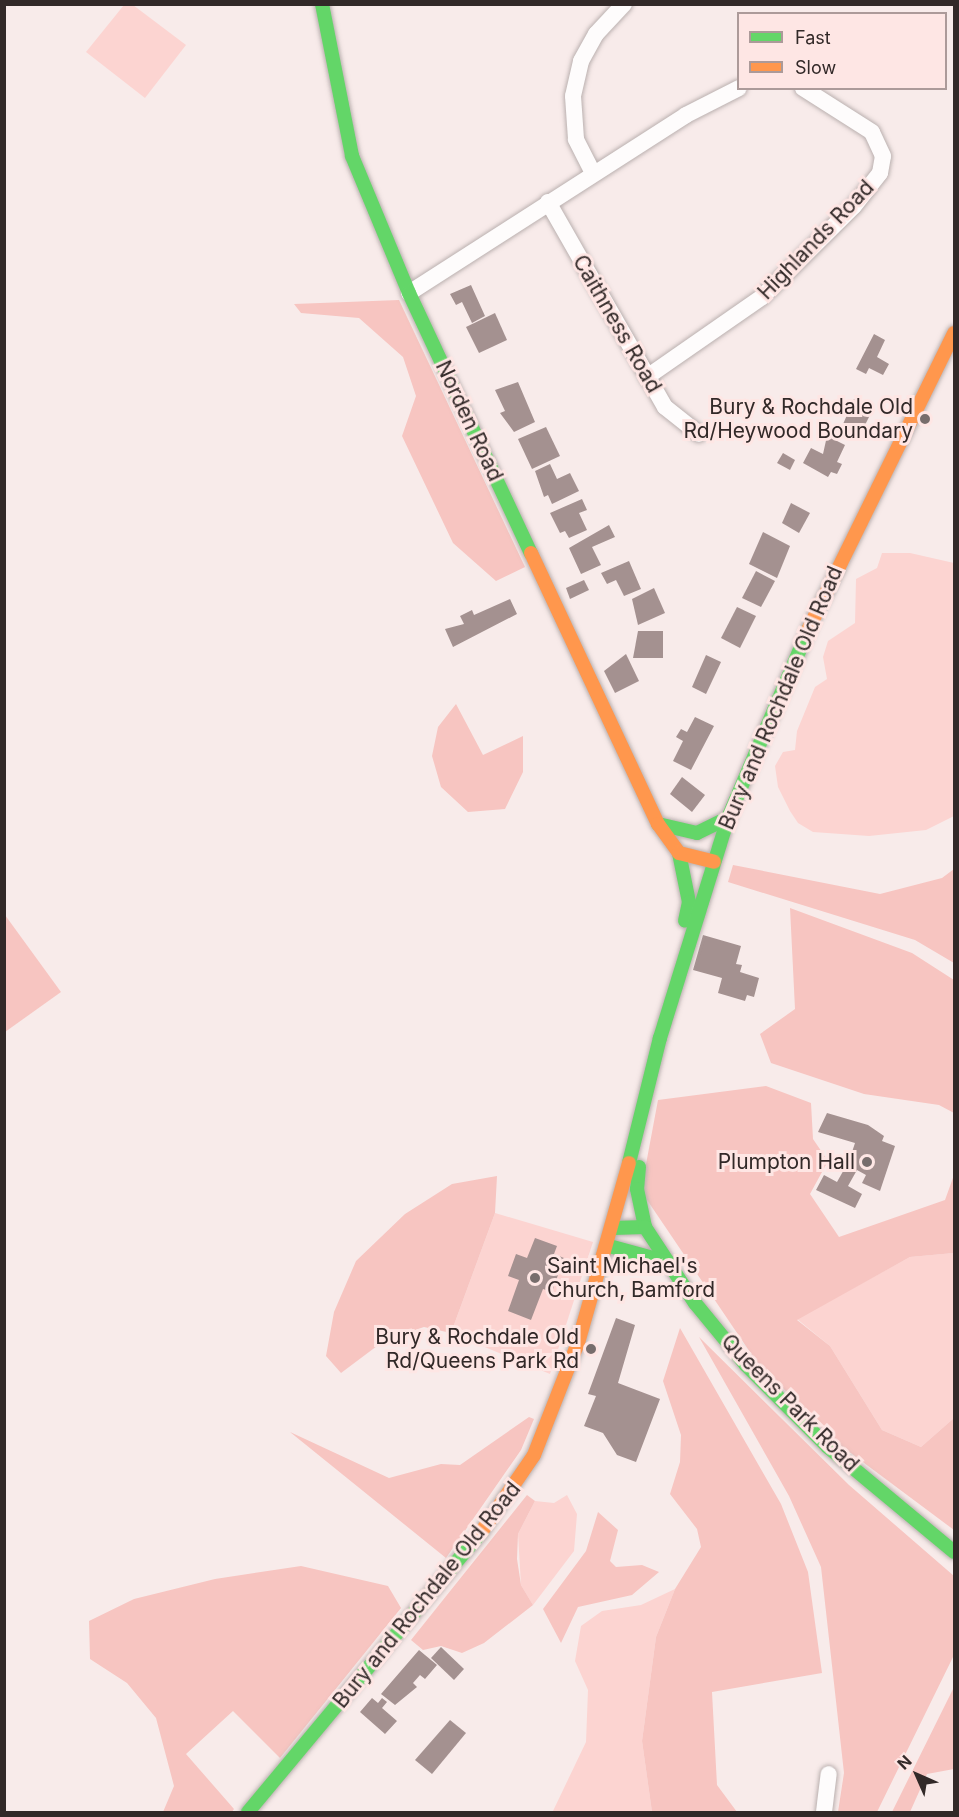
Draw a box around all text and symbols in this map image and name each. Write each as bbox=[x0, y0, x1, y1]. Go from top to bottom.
legend bbox=[737, 12, 947, 90]
text: Fast bbox=[795, 27, 831, 48]
text: Slow bbox=[795, 57, 836, 78]
street label: Highlands Road bbox=[753, 175, 879, 305]
street label: Caithness Road bbox=[567, 251, 667, 397]
street label: Norden Road bbox=[430, 357, 508, 485]
place label: Bury & Rochdale Old Rd/Heywood Boundary bbox=[684, 394, 913, 444]
marker: Bury & Rochdale Old Rd/Heywood Boundary bbox=[918, 412, 932, 426]
street label: Bury and Rochdale Old Road bbox=[714, 562, 848, 834]
place label: Plumpton Hall bbox=[718, 1149, 855, 1175]
marker: Plumpton Hall bbox=[860, 1155, 874, 1169]
place label: Saint Michael's Church, Bamford bbox=[547, 1253, 715, 1303]
marker: Saint Michael's Church, Bamford bbox=[528, 1271, 542, 1285]
place label: Bury & Rochdale Old Rd/Queens Park Rd bbox=[375, 1324, 579, 1374]
street label: Queens Park Road bbox=[716, 1329, 864, 1477]
marker: Bury & Rochdale Old Rd/Queens Park Rd bbox=[584, 1342, 598, 1356]
street label: Bury and Rochdale Old Road bbox=[328, 1477, 526, 1713]
north arrow bbox=[887, 1745, 947, 1805]
text: N bbox=[893, 1751, 916, 1774]

